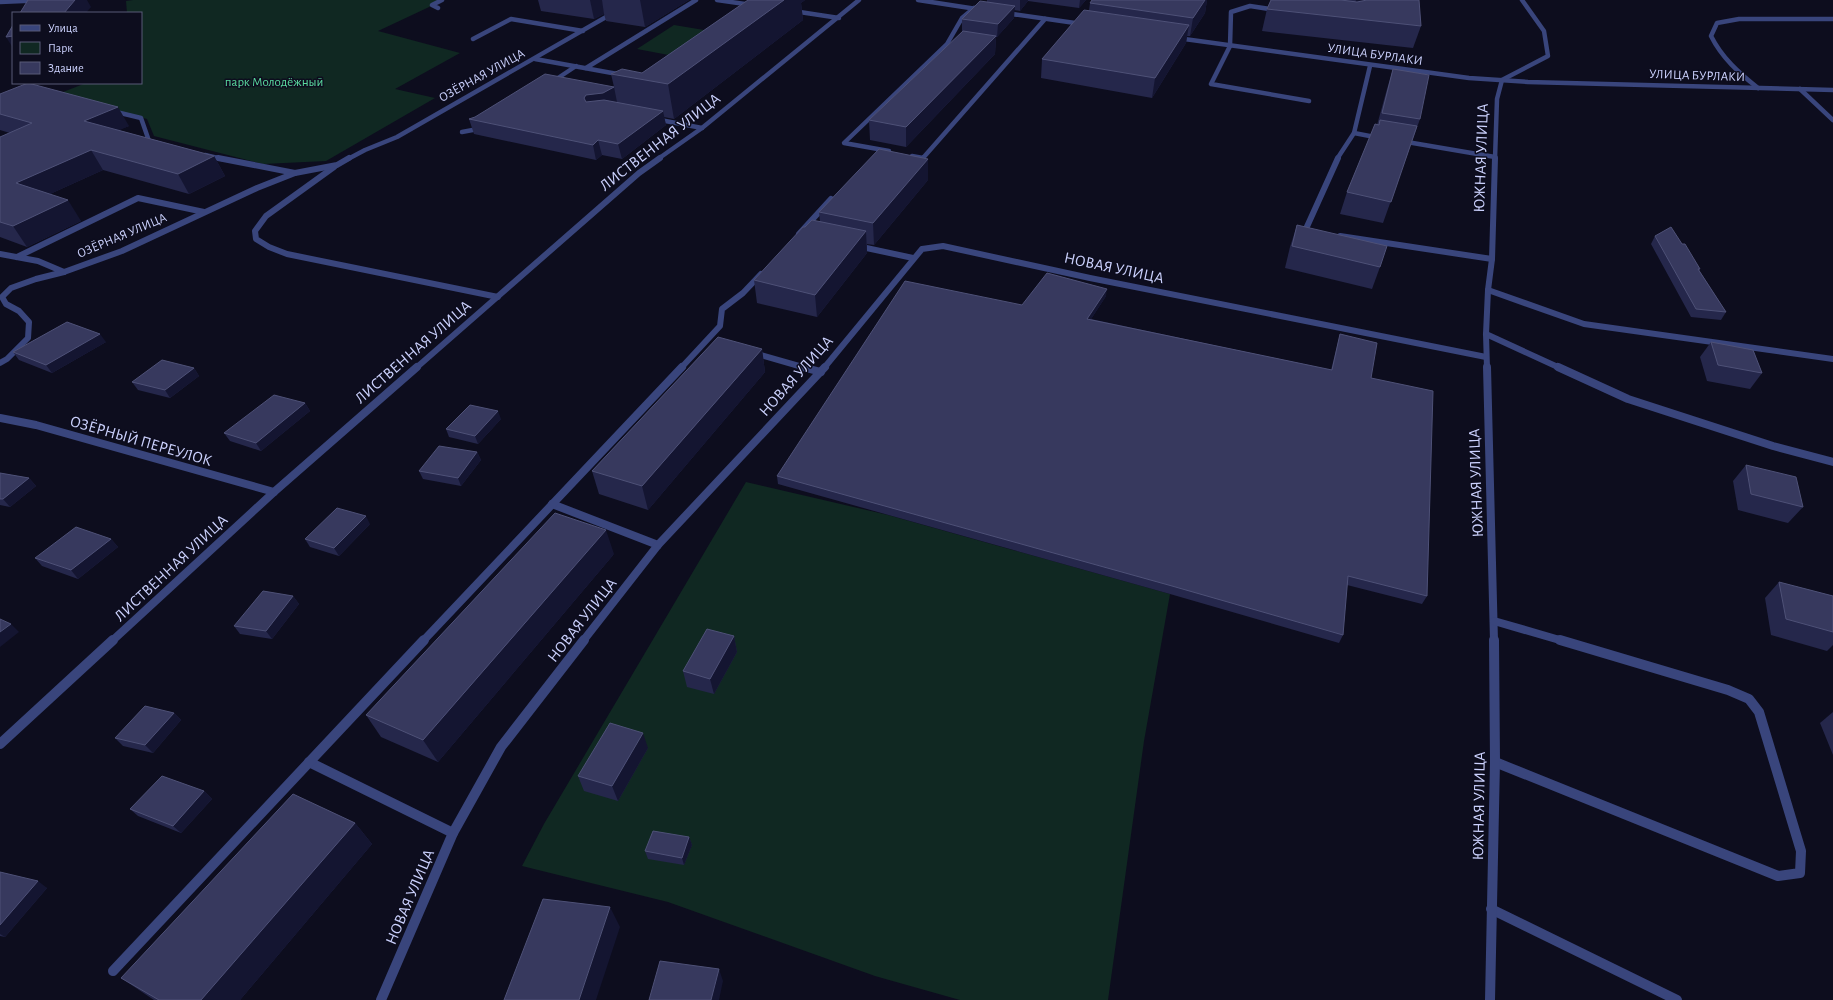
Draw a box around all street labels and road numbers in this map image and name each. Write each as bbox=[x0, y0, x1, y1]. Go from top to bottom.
street label: УЛИЦА БУРЛАКИ bbox=[1327, 42, 1423, 68]
street label: ОЗЁРНАЯ УЛИЦА bbox=[436, 46, 527, 105]
street label: УЛИЦА БУРЛАКИ bbox=[1649, 68, 1745, 84]
street label: ЛИСТВЕННАЯ УЛИЦА bbox=[597, 90, 724, 194]
street label: ЮЖНАЯ УЛИЦА bbox=[1471, 103, 1491, 213]
street label: ОЗЁРНАЯ УЛИЦА bbox=[75, 210, 169, 261]
street label: НОВАЯ УЛИЦА bbox=[1063, 250, 1166, 287]
street label: ЛИСТВЕННАЯ УЛИЦА bbox=[352, 297, 475, 407]
street label: НОВАЯ УЛИЦА bbox=[756, 332, 836, 419]
street label: ОЗЁРНЫЙ ПЕРЕУЛОК bbox=[68, 411, 214, 469]
street label: ЮЖНАЯ УЛИЦА bbox=[1466, 428, 1486, 538]
street label: ЛИСТВЕННАЯ УЛИЦА bbox=[111, 511, 231, 624]
street label: НОВАЯ УЛИЦА bbox=[544, 575, 620, 665]
street label: ЮЖНАЯ УЛИЦА bbox=[1470, 751, 1488, 861]
street label: НОВАЯ УЛИЦА bbox=[383, 847, 437, 947]

